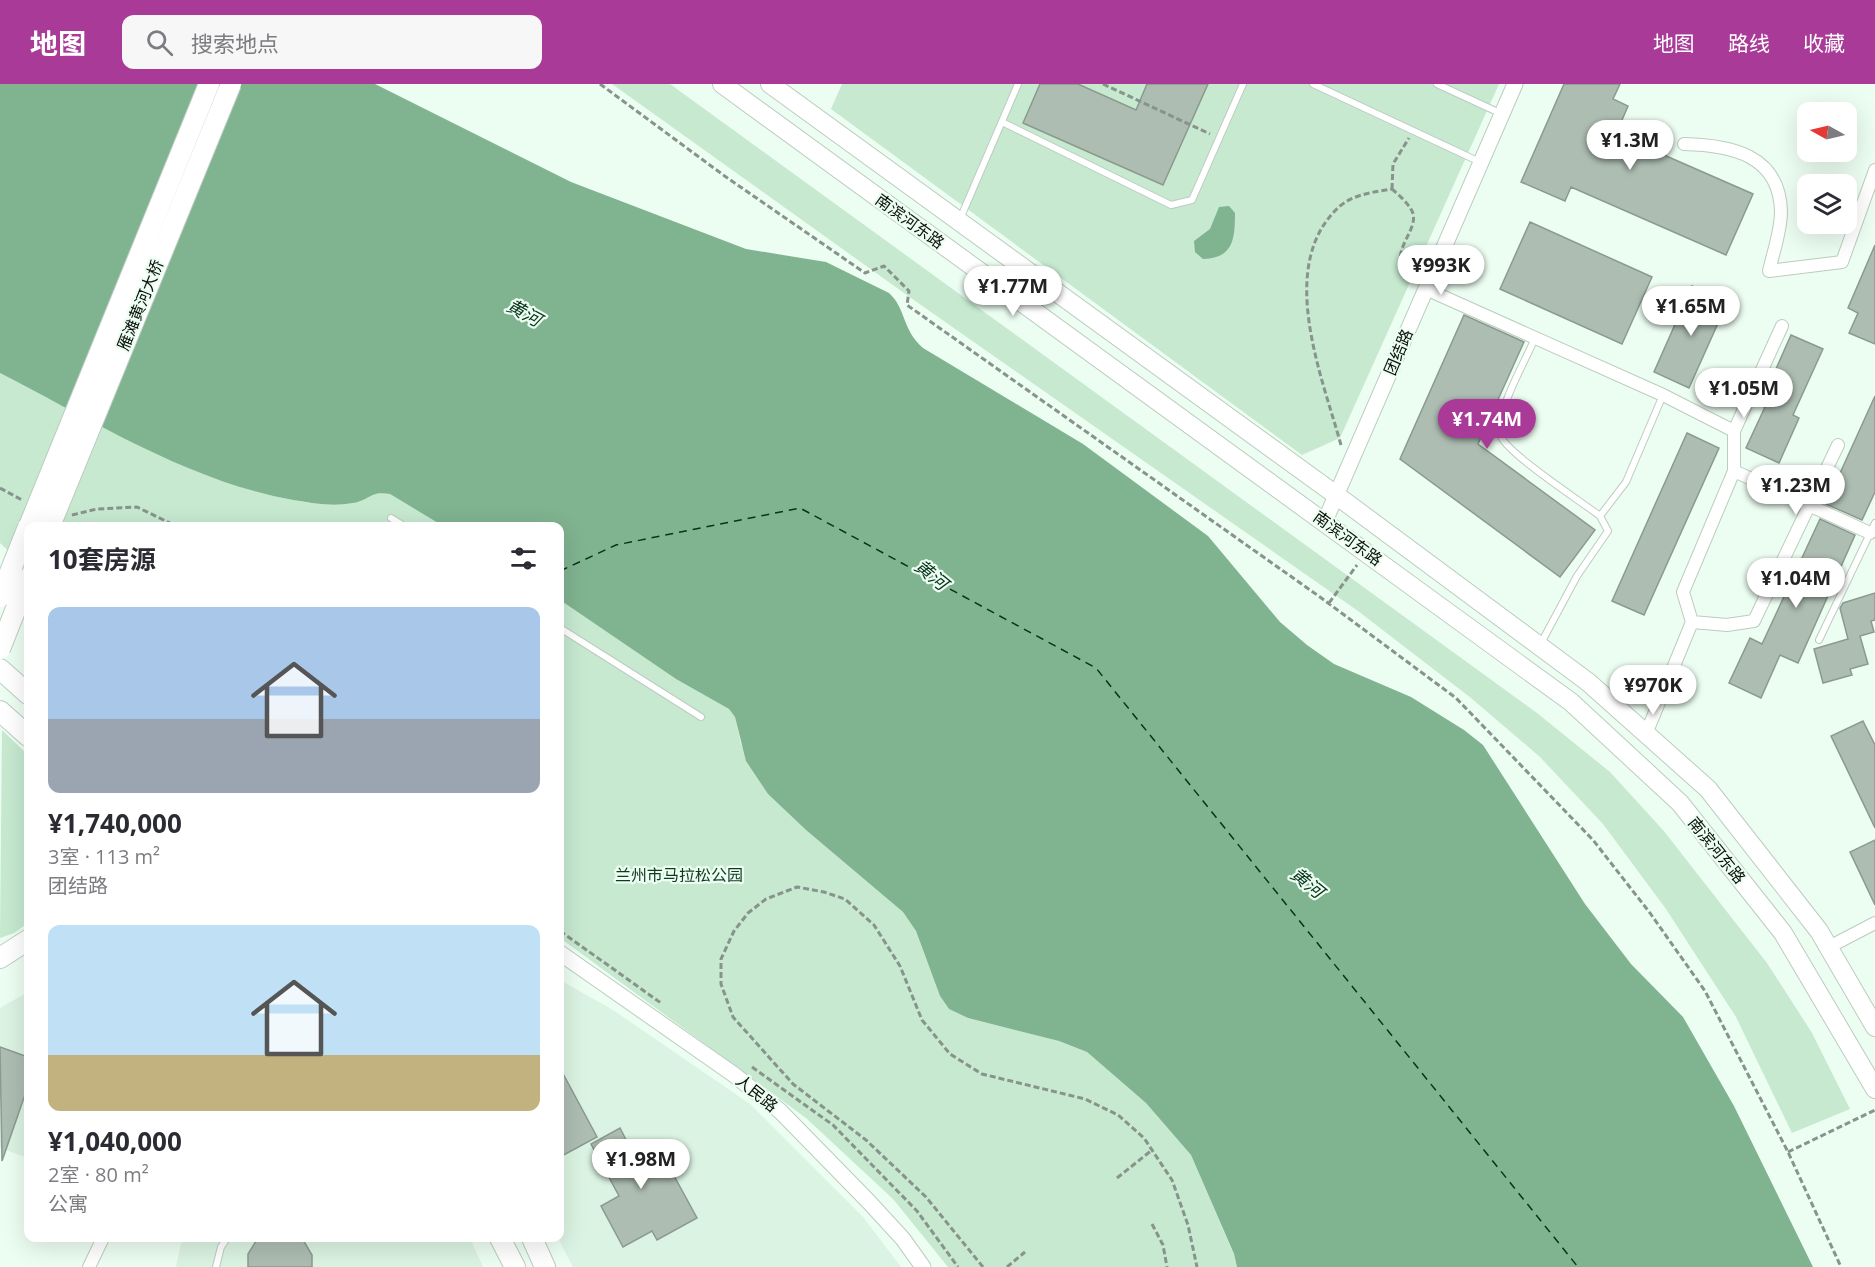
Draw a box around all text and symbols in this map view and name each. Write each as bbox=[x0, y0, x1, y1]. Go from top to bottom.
search box bbox=[122, 15, 542, 69]
text: 地图 bbox=[30, 24, 86, 62]
icon: search bbox=[143, 26, 176, 59]
text: 搜索地点 bbox=[191, 28, 279, 58]
text: 地图 bbox=[1653, 29, 1695, 57]
text: 路线 bbox=[1728, 29, 1770, 57]
text: 收藏 bbox=[1803, 29, 1845, 57]
north arrow bbox=[1797, 102, 1857, 162]
map controls bbox=[1797, 102, 1857, 234]
pin: ¥1.3M bbox=[1588, 120, 1672, 171]
text: ¥1.3M bbox=[1601, 126, 1659, 153]
button: layers bbox=[1797, 174, 1857, 234]
street label: 南滨河东路 bbox=[871, 189, 949, 253]
pin: ¥993K bbox=[1399, 245, 1483, 296]
text: ¥993K bbox=[1411, 251, 1471, 278]
street label: 雁滩黄河大桥 bbox=[112, 256, 168, 354]
pin: ¥1.77M bbox=[964, 266, 1062, 317]
text: ¥1.77M bbox=[978, 272, 1048, 299]
pin: ¥1.65M bbox=[1642, 286, 1740, 337]
text: ¥1.65M bbox=[1656, 292, 1726, 319]
water label: 黄河 bbox=[503, 293, 549, 333]
street label: 团结路 bbox=[1378, 326, 1418, 378]
pin: ¥1.05M bbox=[1695, 368, 1793, 419]
text: ¥1.05M bbox=[1709, 374, 1779, 401]
pin: ¥1.74M bbox=[1438, 399, 1536, 450]
text: ¥1.74M bbox=[1452, 405, 1522, 432]
pin: ¥1.23M bbox=[1747, 465, 1845, 516]
text: ¥1.23M bbox=[1761, 471, 1831, 498]
street label: 南滨河东路 bbox=[1309, 506, 1387, 570]
text: 10套房源 bbox=[48, 541, 156, 577]
icon: filters bbox=[507, 542, 540, 575]
water label: 黄河 bbox=[910, 554, 956, 597]
pin: ¥1.04M bbox=[1747, 558, 1845, 609]
text: ¥1.04M bbox=[1761, 564, 1831, 591]
icon: home bbox=[240, 646, 348, 754]
pin: ¥970K bbox=[1611, 665, 1695, 716]
text: ¥970K bbox=[1623, 671, 1683, 698]
text: ¥1,740,000 bbox=[48, 805, 182, 841]
street label: 南滨河东路 bbox=[1683, 812, 1751, 888]
text: 3室 · 113 m² bbox=[48, 843, 160, 870]
water label: 黄河 bbox=[1286, 862, 1332, 905]
park label: 兰州市马拉松公园 bbox=[615, 864, 743, 886]
text: 团结路 bbox=[48, 872, 108, 899]
icon: home bbox=[240, 964, 348, 1072]
street label: 人民路 bbox=[731, 1069, 783, 1117]
text: ¥1,040,000 bbox=[48, 1123, 182, 1159]
pin: ¥1.98M bbox=[592, 1139, 690, 1190]
text: ¥1.98M bbox=[606, 1145, 676, 1172]
text: 2室 · 80 m² bbox=[48, 1161, 149, 1188]
text: 公寓 bbox=[48, 1190, 88, 1217]

